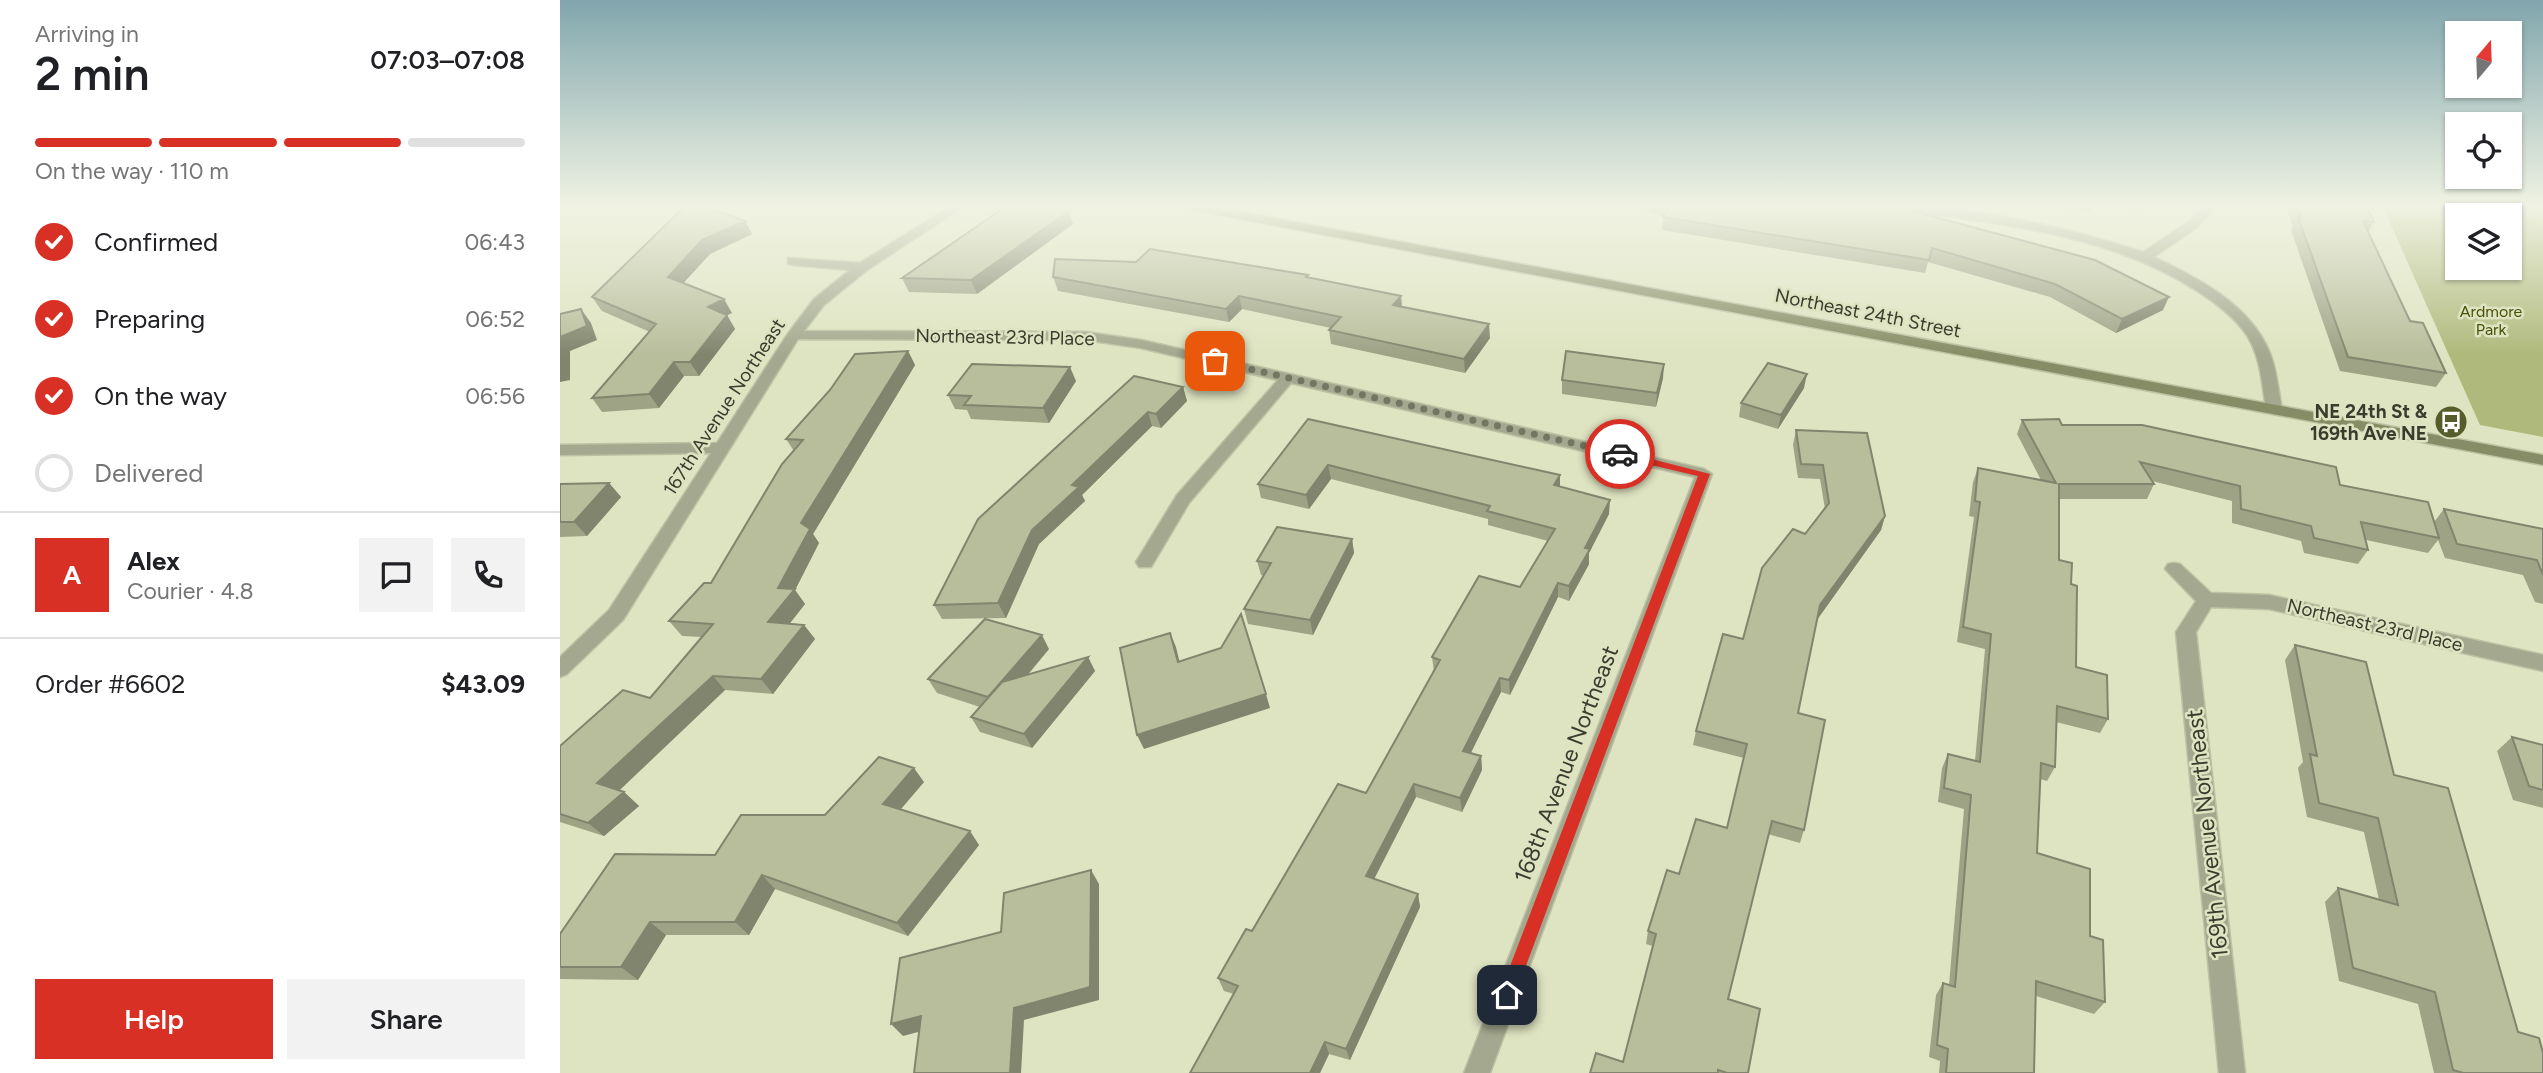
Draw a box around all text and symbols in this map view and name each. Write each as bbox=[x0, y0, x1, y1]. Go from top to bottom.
text: Arriving in bbox=[35, 20, 139, 48]
north arrow bbox=[2445, 21, 2522, 98]
map controls bbox=[2445, 21, 2522, 280]
text: 07:03–07:08 bbox=[370, 44, 525, 76]
text: 2 min bbox=[35, 46, 150, 102]
button: locate bbox=[2445, 112, 2522, 189]
text: On the way · 110 m bbox=[35, 157, 229, 185]
button: layers bbox=[2445, 203, 2522, 280]
icon: check bbox=[35, 223, 73, 261]
text: Confirmed bbox=[94, 226, 218, 258]
text: 06:43 bbox=[465, 228, 525, 256]
street label: Northeast 24th Street bbox=[1773, 284, 1963, 342]
icon: check bbox=[35, 300, 73, 338]
park label: Ardmore Park bbox=[2460, 302, 2523, 339]
text: Preparing bbox=[94, 303, 205, 335]
text: 06:52 bbox=[465, 305, 525, 333]
street label: 167th Avenue Northeast bbox=[658, 314, 790, 500]
street label: Northeast 23rd Place bbox=[915, 324, 1095, 350]
pin bbox=[1185, 331, 1245, 391]
icon: bag bbox=[1196, 342, 1234, 380]
icon: check bbox=[35, 377, 73, 415]
text: On the way bbox=[94, 380, 227, 412]
text: 06:56 bbox=[465, 382, 525, 410]
place label: NE 24th St & 169th Ave NE bbox=[2310, 400, 2428, 445]
bus stop icon: NE 24th St & 169th Ave NE bbox=[2432, 403, 2470, 441]
courier bbox=[1585, 419, 1655, 489]
icon: car bbox=[1601, 435, 1639, 473]
text: Delivered bbox=[94, 457, 203, 489]
button: chat bbox=[359, 538, 433, 612]
button: phone bbox=[451, 538, 525, 612]
text: Alex bbox=[127, 545, 180, 577]
text: A bbox=[63, 559, 81, 591]
text: Courier · 4.8 bbox=[127, 577, 254, 605]
street label: Northeast 23rd Place bbox=[2285, 594, 2465, 656]
street label: 168th Avenue Northeast bbox=[1508, 642, 1624, 886]
text: Order #6602 bbox=[35, 668, 186, 700]
text: $43.09 bbox=[441, 668, 525, 700]
street label: 169th Avenue Northeast bbox=[2180, 708, 2234, 960]
pin bbox=[1477, 965, 1537, 1025]
icon: home bbox=[1488, 976, 1526, 1014]
button: Help bbox=[35, 979, 273, 1059]
button: Share bbox=[287, 979, 525, 1059]

